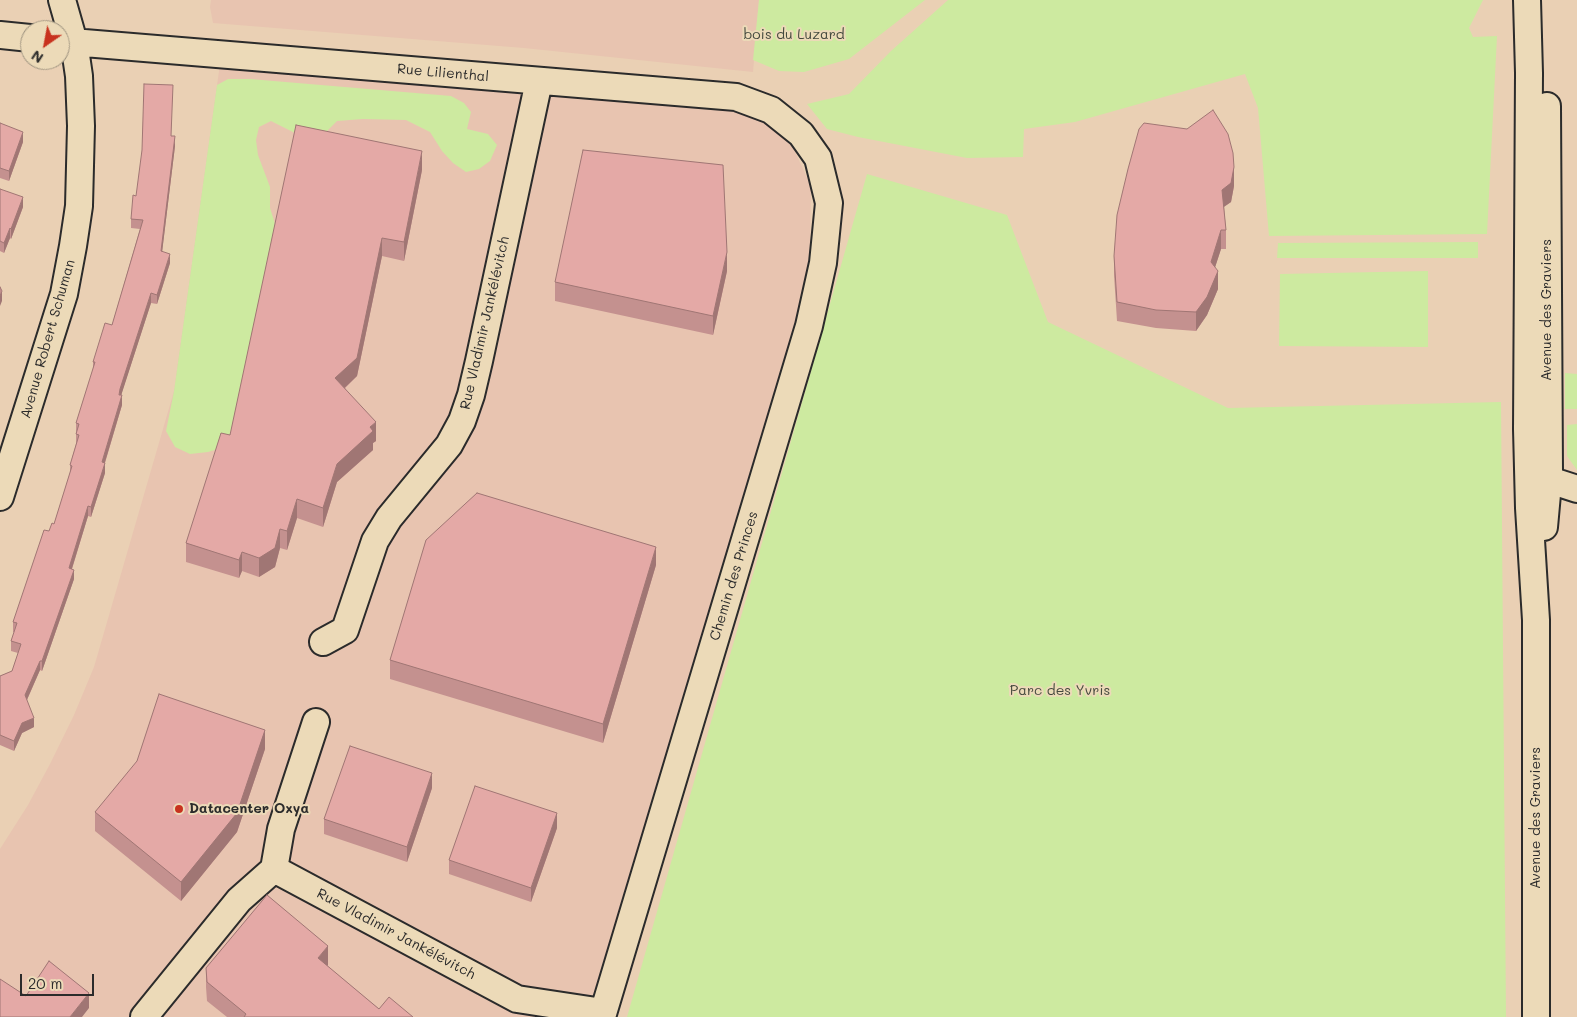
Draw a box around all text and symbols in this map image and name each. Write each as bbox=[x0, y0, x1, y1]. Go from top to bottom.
north arrow bbox=[20, 20, 70, 70]
park label: bois du Luzard bbox=[743, 27, 845, 43]
text: N bbox=[27, 46, 47, 68]
street label: Rue Lilienthal bbox=[396, 61, 490, 85]
street label: Rue Vladimir Jankélévitch bbox=[457, 235, 513, 411]
street label: Avenue des Graviers bbox=[1539, 239, 1555, 381]
street label: Avenue Robert Schuman bbox=[17, 257, 79, 421]
street label: Chemin des Princes bbox=[706, 509, 762, 643]
park label: Parc des Yvris bbox=[1010, 683, 1110, 699]
street label: Avenue des Graviers bbox=[1528, 747, 1544, 889]
place label: Datacenter Oxya bbox=[189, 801, 309, 817]
marker: Datacenter Oxya bbox=[173, 803, 185, 815]
street label: Rue Vladimir Jankélévitch bbox=[314, 885, 478, 983]
scale bar bbox=[22, 964, 96, 996]
text: 20 m bbox=[28, 973, 62, 993]

